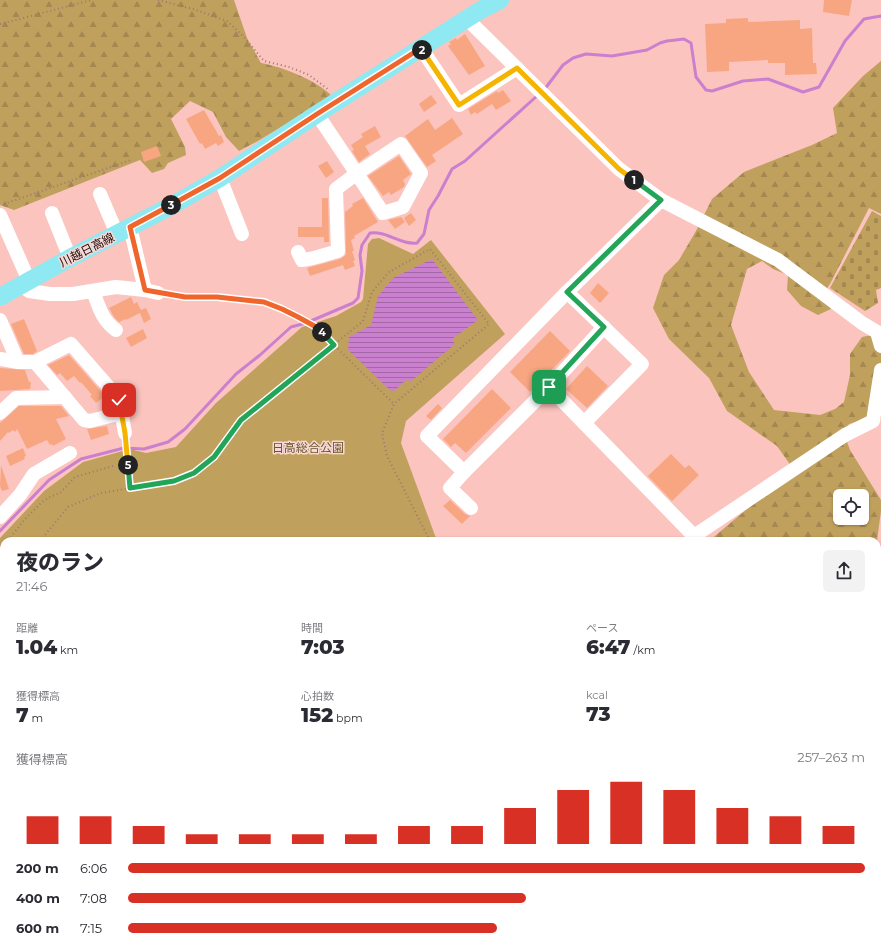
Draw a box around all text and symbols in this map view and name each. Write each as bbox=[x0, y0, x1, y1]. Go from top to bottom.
pin: 2 bbox=[412, 40, 432, 60]
text: 2 bbox=[419, 43, 425, 57]
pin: 1 bbox=[624, 170, 644, 190]
text: 1 bbox=[632, 173, 636, 187]
pin: 3 bbox=[161, 195, 181, 215]
text: 3 bbox=[168, 198, 174, 212]
street label: 川越日高線 bbox=[57, 229, 117, 270]
pin: 4 bbox=[312, 322, 332, 342]
text: 4 bbox=[318, 325, 326, 339]
pin bbox=[532, 370, 566, 404]
icon: arrive bbox=[538, 376, 560, 398]
pin bbox=[102, 383, 136, 417]
icon: check bbox=[108, 389, 130, 411]
park label: 日高総合公園 bbox=[272, 440, 344, 455]
pin: 5 bbox=[118, 455, 138, 475]
text: 5 bbox=[125, 458, 131, 472]
map controls bbox=[833, 489, 869, 525]
button: locate bbox=[833, 489, 869, 525]
text: 夜のラン bbox=[16, 549, 104, 576]
button: share bbox=[823, 550, 865, 592]
text: 21:46 bbox=[16, 578, 47, 594]
text: 距離 bbox=[16, 621, 38, 635]
text: 時間 bbox=[301, 621, 323, 635]
text: ペース bbox=[586, 621, 618, 635]
text: 1.04 bbox=[16, 635, 57, 659]
text: 7:03 bbox=[301, 635, 344, 659]
text: 6:47 bbox=[586, 635, 631, 659]
text: km bbox=[57, 643, 78, 657]
text: /km bbox=[631, 643, 655, 657]
text: kcal bbox=[586, 688, 608, 702]
text: 獲得標高 bbox=[16, 689, 60, 703]
text: 心拍数 bbox=[301, 689, 334, 703]
text: 73 bbox=[586, 702, 611, 726]
text: 7 bbox=[16, 703, 29, 727]
text: 152 bbox=[301, 703, 333, 727]
text: m bbox=[29, 711, 43, 725]
text: bpm bbox=[333, 711, 363, 725]
text: 257–263 m bbox=[797, 749, 865, 765]
text: 獲得標高 bbox=[16, 751, 68, 767]
text: 200 m bbox=[16, 860, 59, 876]
text: 6:06 bbox=[80, 860, 107, 876]
text: 400 m bbox=[16, 890, 60, 906]
text: 7:08 bbox=[80, 890, 107, 906]
text: 600 m bbox=[16, 920, 59, 936]
text: 7:15 bbox=[80, 920, 102, 936]

